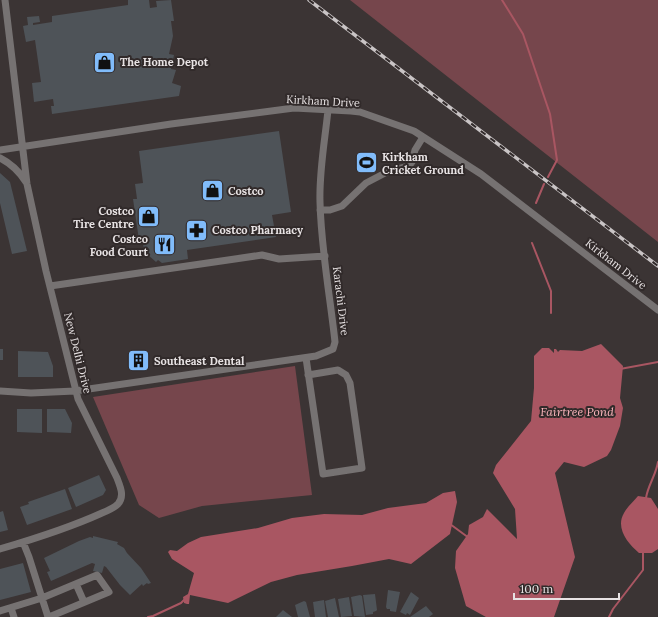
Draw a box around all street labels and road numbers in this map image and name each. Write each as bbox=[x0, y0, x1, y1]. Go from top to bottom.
street label: Kirkham Drive bbox=[286, 92, 360, 110]
street label: Kirkham Drive bbox=[583, 236, 649, 292]
street label: Karachi Drive bbox=[330, 266, 352, 336]
street label: New Delhi Drive bbox=[61, 311, 95, 395]

